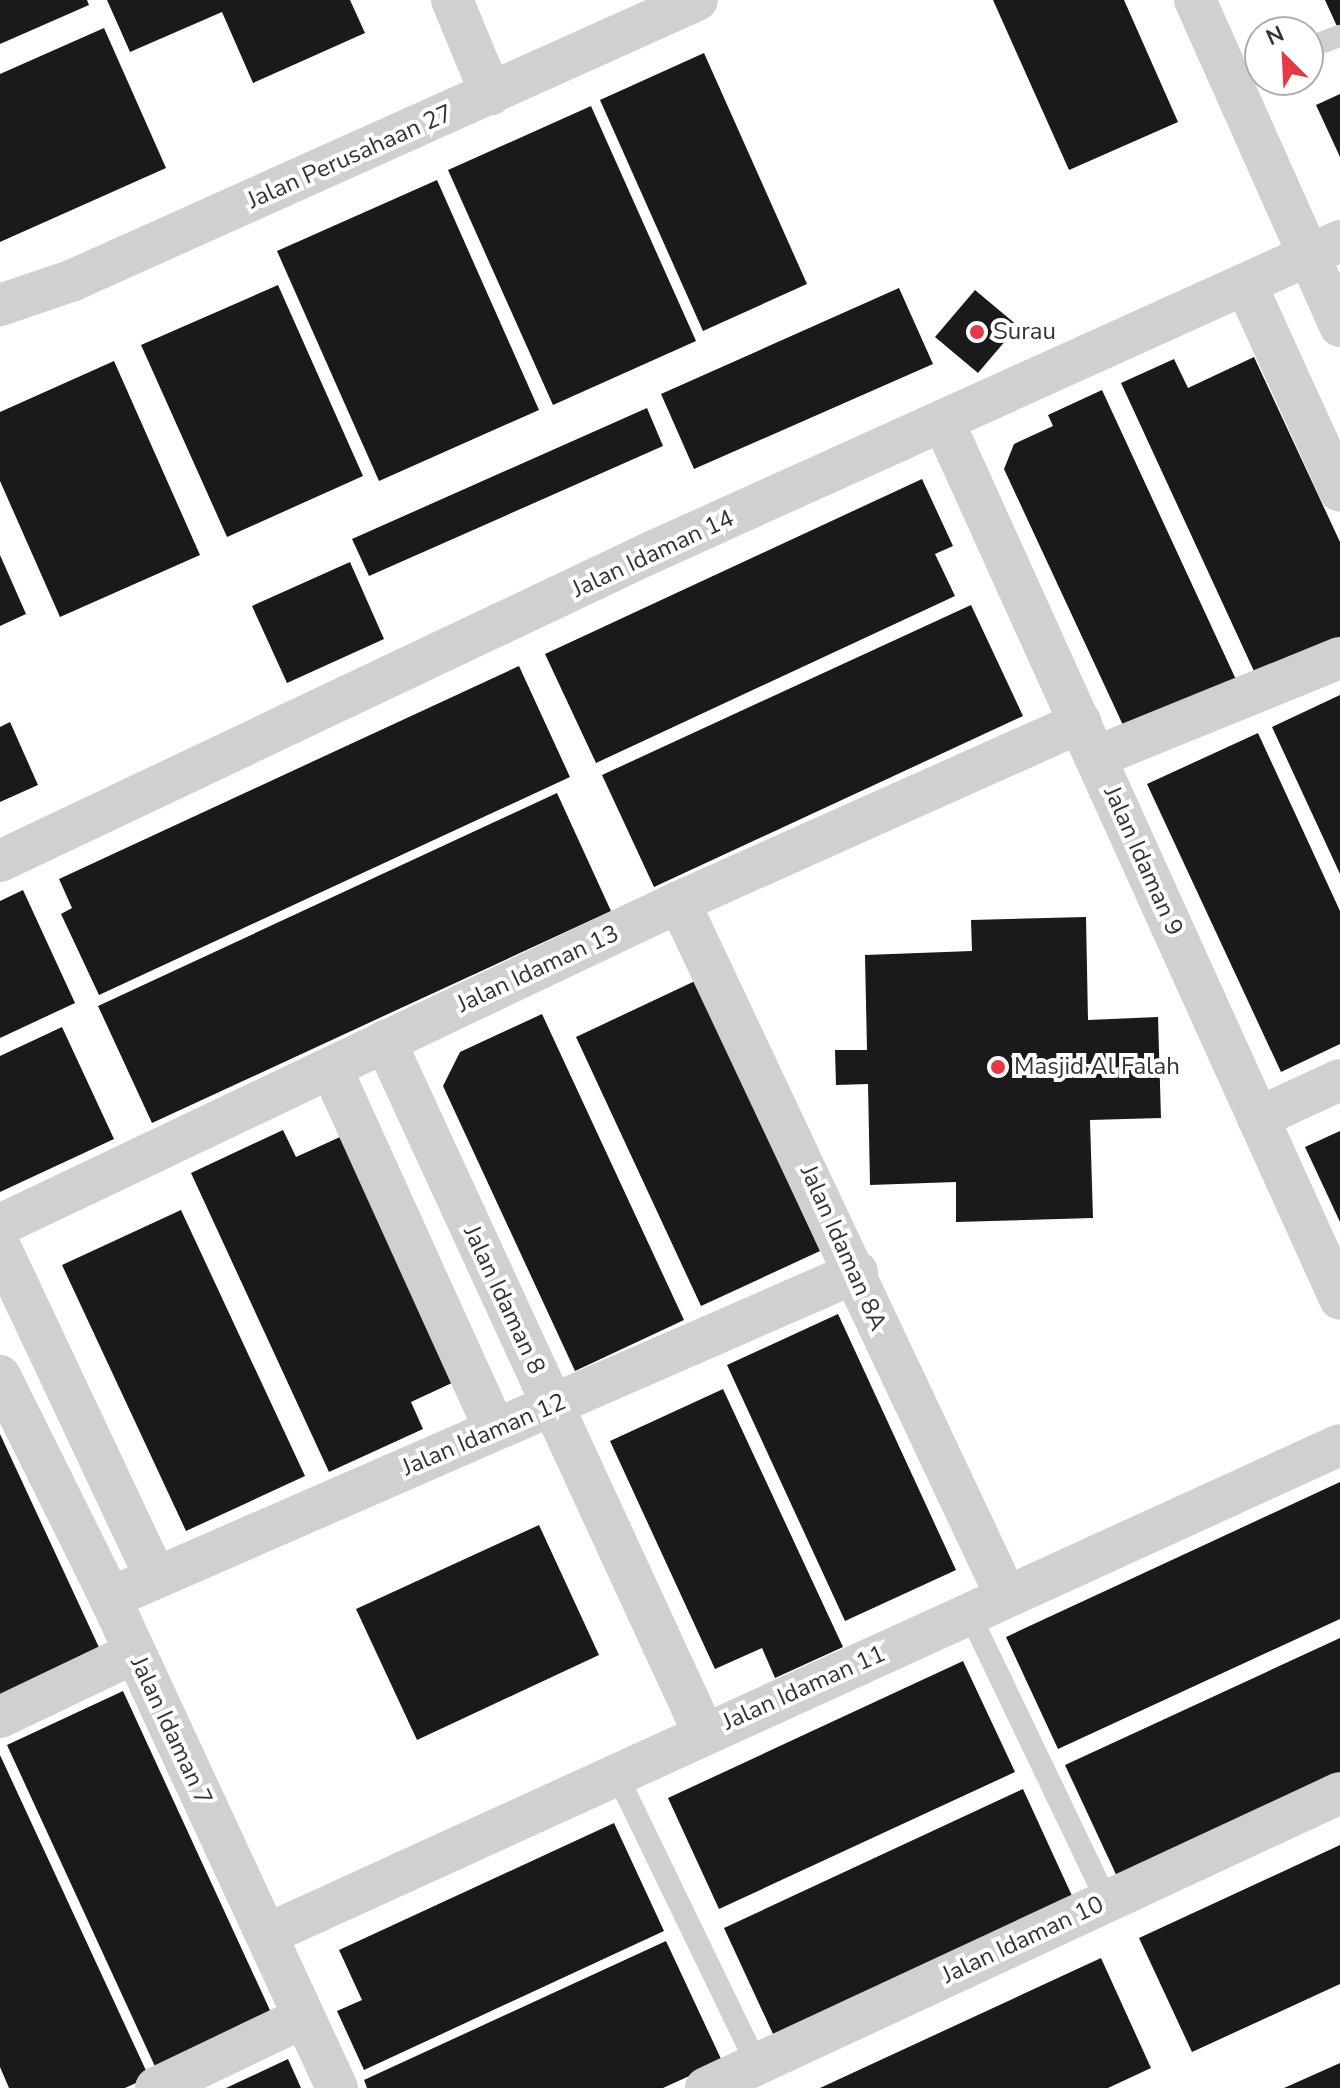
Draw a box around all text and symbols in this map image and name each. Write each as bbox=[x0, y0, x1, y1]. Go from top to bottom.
north arrow bbox=[1244, 16, 1324, 96]
text: N bbox=[1261, 19, 1289, 53]
street label: Jalan Perusahaan 27 bbox=[243, 99, 457, 215]
place label: Surau bbox=[993, 318, 1056, 346]
marker: Surau bbox=[968, 323, 986, 341]
street label: Jalan Idaman 14 bbox=[568, 504, 738, 604]
street label: Jalan Idaman 9 bbox=[1097, 782, 1189, 940]
street label: Jalan Idaman 13 bbox=[453, 919, 623, 1019]
place label: Masjid Al Falah bbox=[1014, 1053, 1180, 1081]
marker: Masjid Al Falah bbox=[989, 1058, 1007, 1076]
street label: Jalan Idaman 8A bbox=[794, 1161, 892, 1335]
street label: Jalan Idaman 8 bbox=[457, 1221, 551, 1379]
street label: Jalan Idaman 12 bbox=[398, 1388, 570, 1482]
street label: Jalan Idaman 11 bbox=[718, 1639, 890, 1737]
street label: Jalan Idaman 7 bbox=[124, 1652, 218, 1810]
street label: Jalan Idaman 10 bbox=[938, 1890, 1108, 1990]

